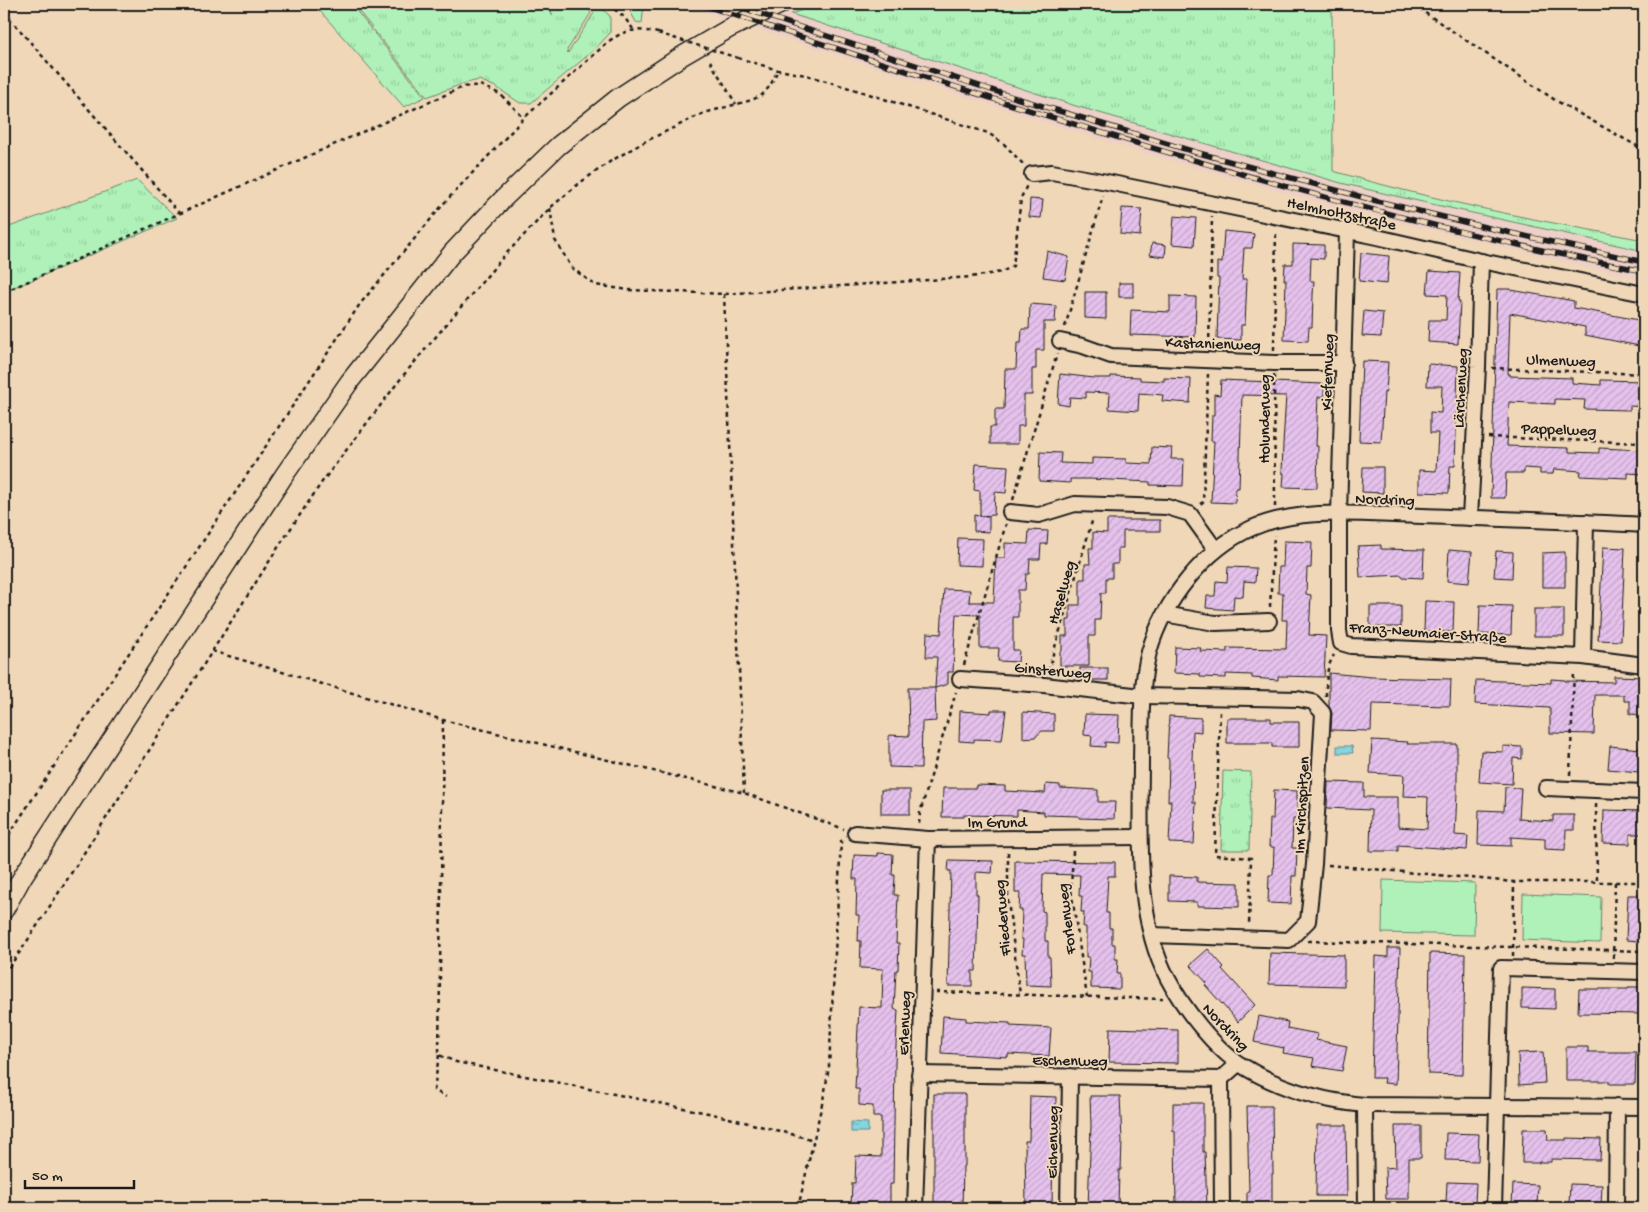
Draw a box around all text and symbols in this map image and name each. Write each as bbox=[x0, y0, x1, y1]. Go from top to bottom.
street label: Helmholtzstraße bbox=[1285, 195, 1398, 236]
street label: Kiefernweg bbox=[1319, 333, 1340, 411]
street label: Kastanienweg bbox=[1165, 334, 1261, 357]
street label: Lärchenweg bbox=[1451, 348, 1474, 429]
street label: Ulmenweg bbox=[1526, 352, 1596, 373]
street label: Holunderweg bbox=[1257, 374, 1276, 464]
street label: Pappelweg bbox=[1520, 421, 1597, 442]
street label: Nordring bbox=[1355, 491, 1415, 512]
street label: Haselweg bbox=[1045, 559, 1082, 627]
street label: Franz-Neumaier-Straße bbox=[1347, 619, 1508, 650]
street label: Ginsterweg bbox=[1013, 660, 1092, 685]
street label: Im Kirchspitzen bbox=[1291, 756, 1316, 854]
street label: Im Grund bbox=[967, 815, 1028, 834]
street label: Fliederweg bbox=[992, 879, 1017, 958]
street label: Forlenweg bbox=[1055, 882, 1082, 956]
street label: Erlenweg bbox=[896, 990, 917, 1056]
street label: Nordring bbox=[1197, 1000, 1252, 1056]
street label: Eschenweg bbox=[1032, 1052, 1108, 1073]
street label: Eichenweg bbox=[1044, 1105, 1065, 1179]
scale bar bbox=[25, 1157, 134, 1189]
text: 50 m bbox=[32, 1168, 63, 1186]

